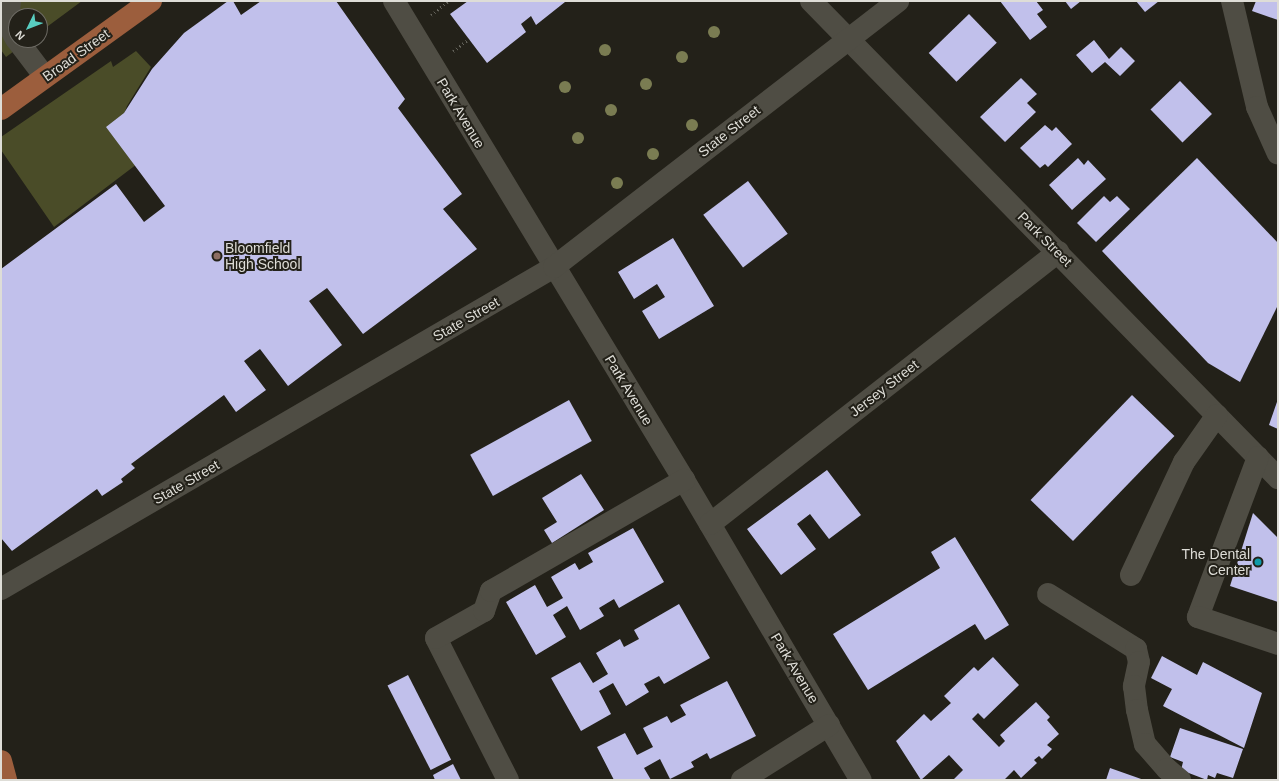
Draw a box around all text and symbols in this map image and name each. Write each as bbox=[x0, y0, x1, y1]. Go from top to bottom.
north arrow bbox=[8, 8, 48, 48]
street label: Broad Street bbox=[39, 25, 113, 85]
text: N bbox=[13, 29, 27, 43]
street label: Park Avenue bbox=[433, 74, 489, 152]
street label: State Street bbox=[695, 102, 763, 160]
street label: Park Street bbox=[1014, 208, 1076, 270]
place label: Bloomfield High School bbox=[225, 240, 300, 272]
marker: Bloomfield High School bbox=[212, 251, 222, 261]
street label: State Street bbox=[430, 293, 502, 345]
street label: Park Avenue bbox=[601, 351, 657, 429]
street label: Jersey Street bbox=[846, 356, 922, 420]
street label: State Street bbox=[150, 456, 222, 508]
place label: The Dental Center bbox=[1182, 546, 1250, 578]
marker: The Dental Center bbox=[1253, 557, 1263, 567]
street label: Park Avenue bbox=[767, 629, 823, 707]

